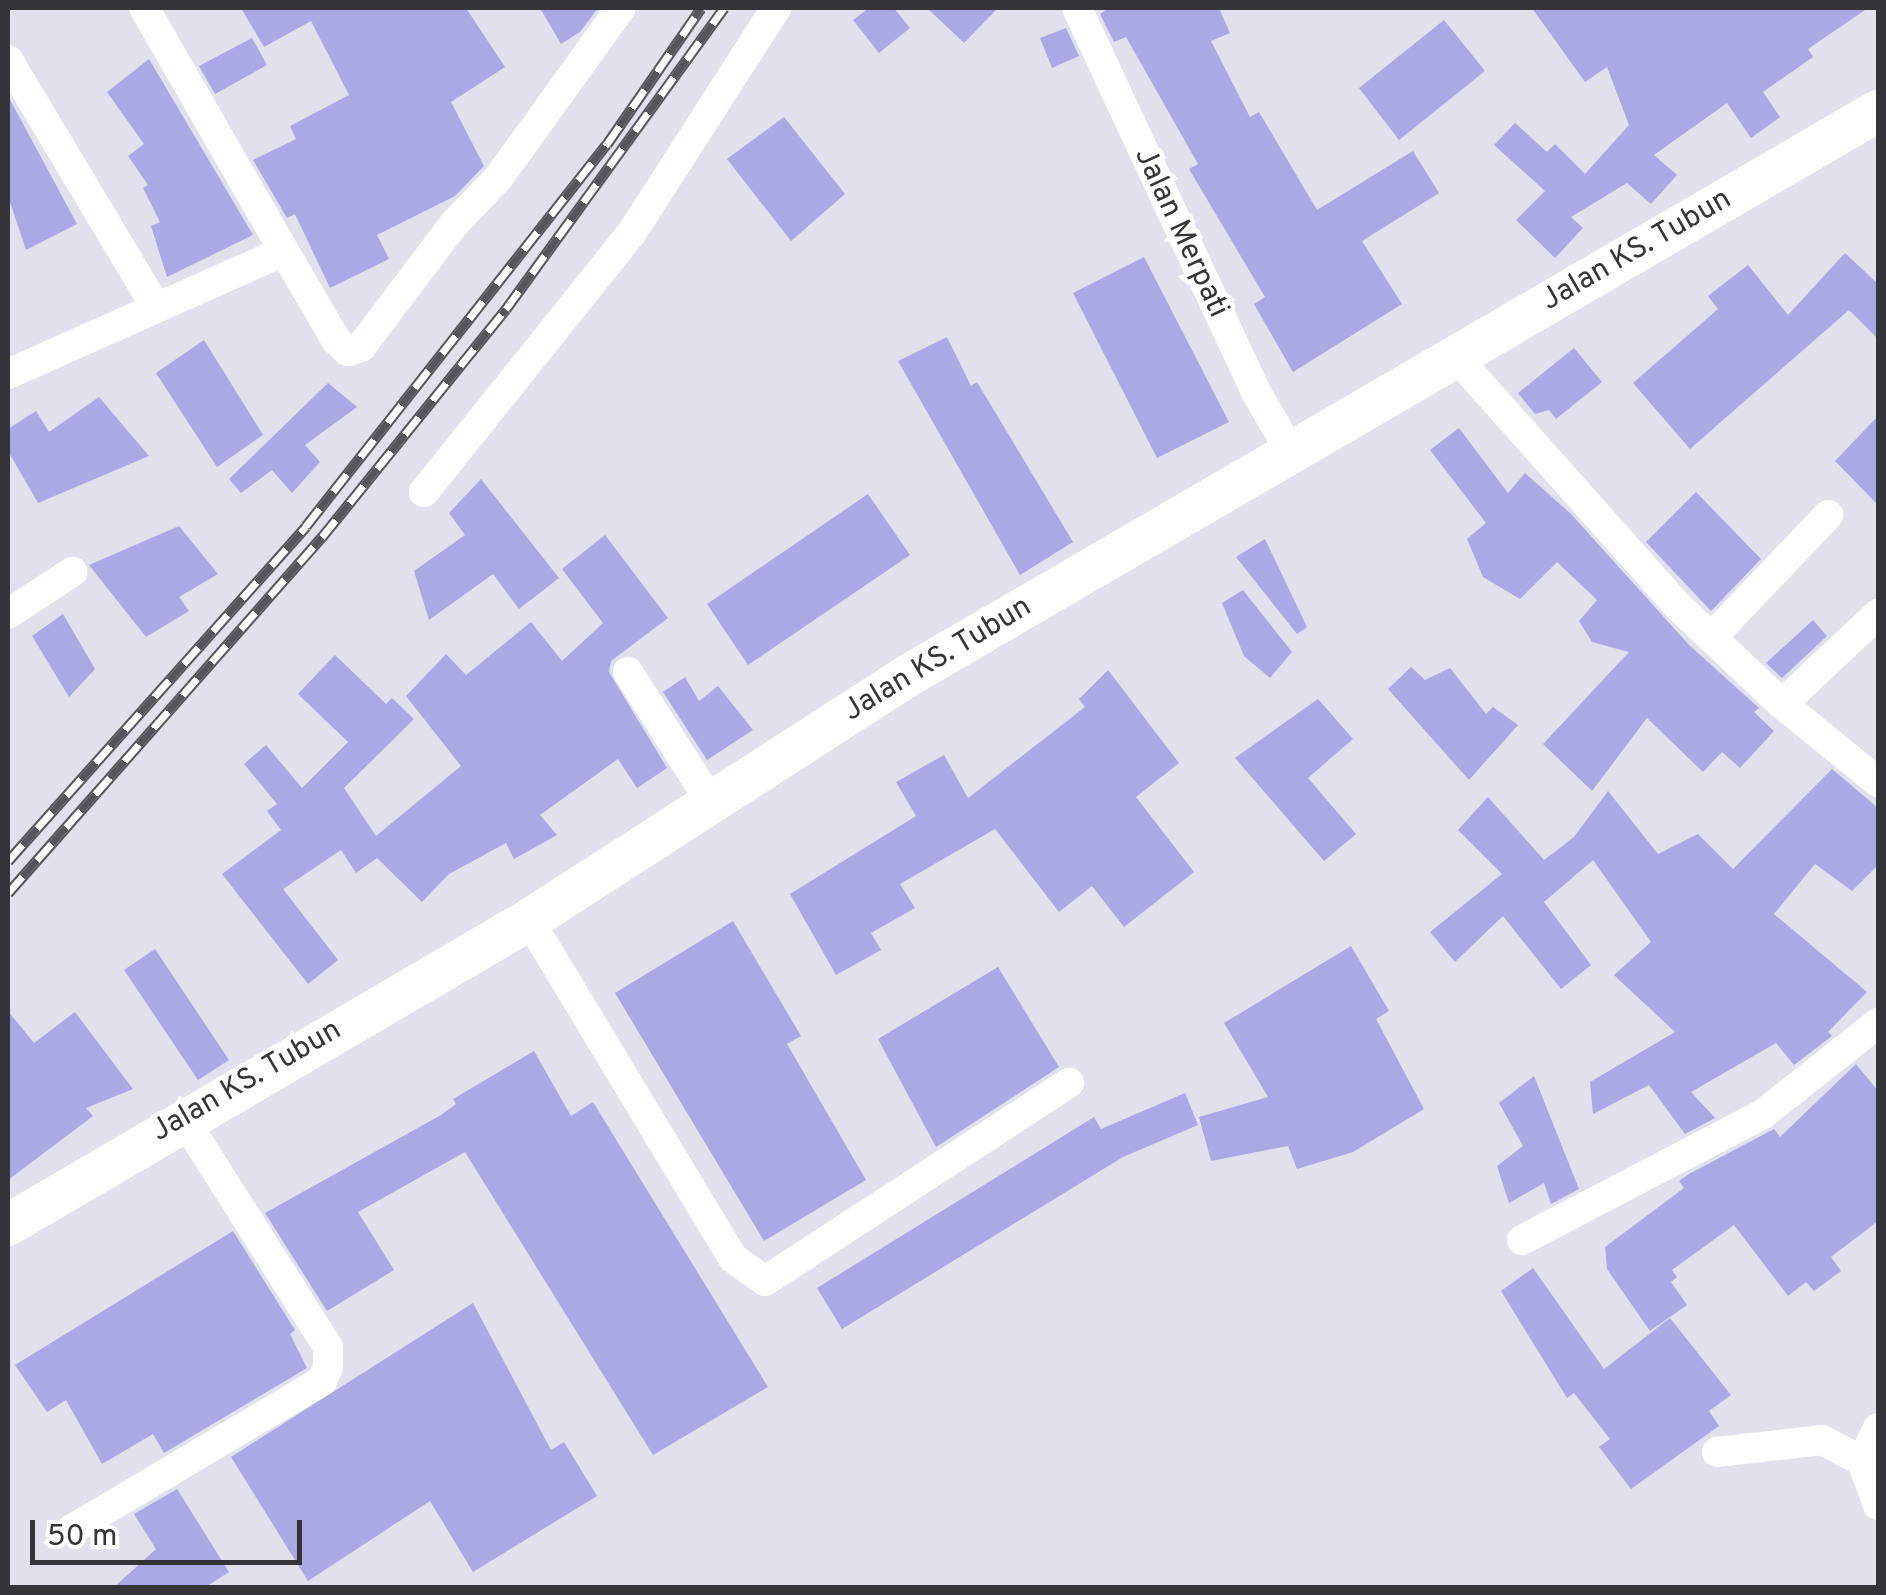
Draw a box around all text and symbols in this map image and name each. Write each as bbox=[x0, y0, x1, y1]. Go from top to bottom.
street label: Jalan Merpati bbox=[1125, 142, 1235, 324]
street label: Jalan KS. Tubun bbox=[1535, 182, 1739, 320]
street label: Jalan KS. Tubun bbox=[837, 589, 1039, 731]
street label: Jalan KS. Tubun bbox=[145, 1013, 349, 1151]
scale bar bbox=[35, 1500, 308, 1562]
text: 50 m bbox=[47, 1519, 117, 1556]

